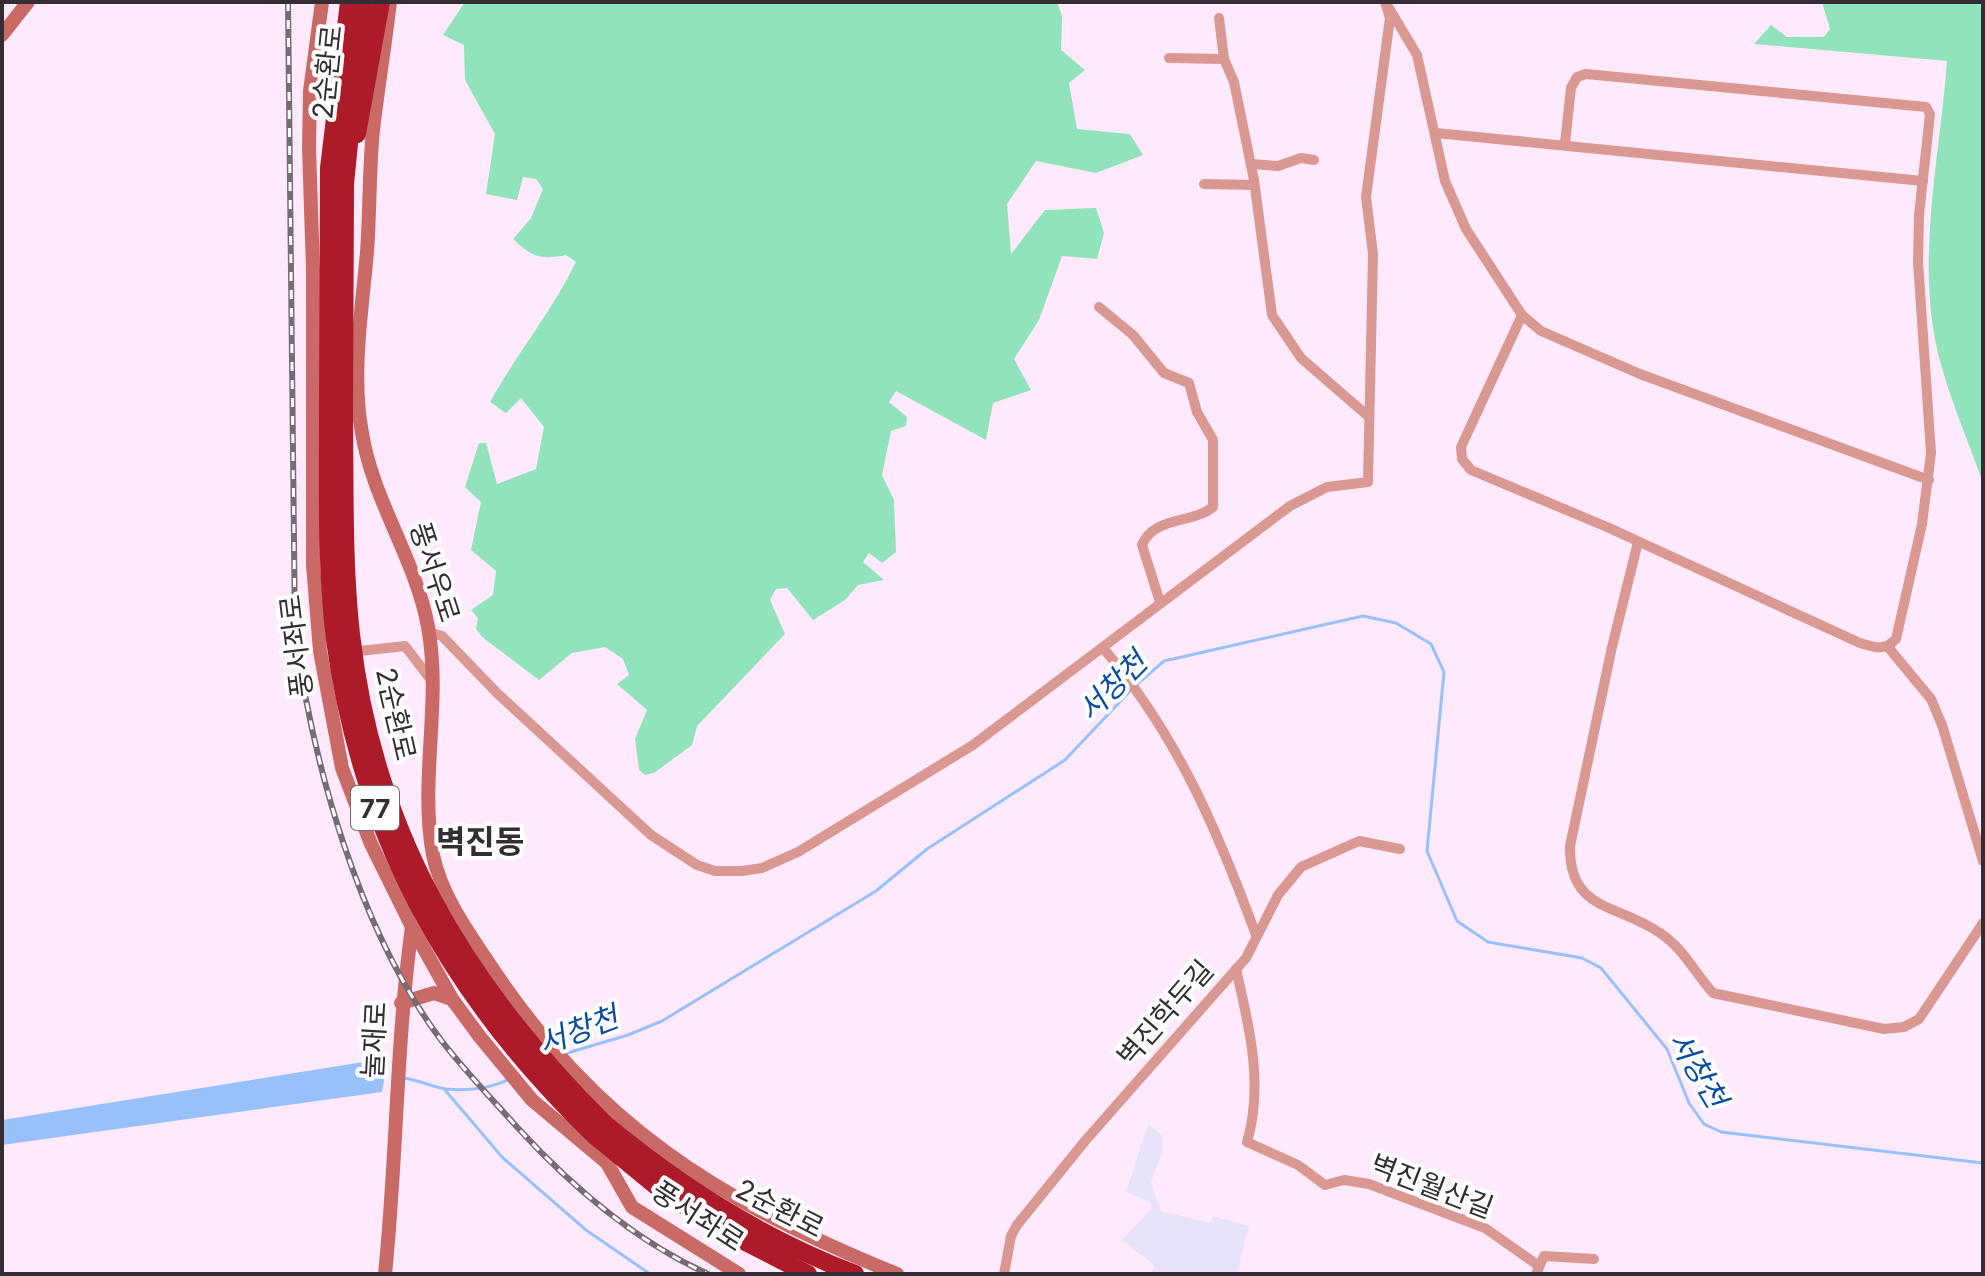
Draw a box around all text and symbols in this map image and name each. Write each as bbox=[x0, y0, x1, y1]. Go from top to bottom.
street label: 2순환로 bbox=[305, 23, 349, 121]
street label: 풍서우로 bbox=[403, 518, 467, 626]
street label: 풍서좌로 bbox=[273, 593, 319, 699]
water label: 서창천 bbox=[1070, 642, 1156, 728]
street label: 2순환로 bbox=[369, 664, 423, 764]
road number: 77 bbox=[351, 786, 399, 830]
district label: 벽진동 bbox=[436, 822, 524, 861]
street label: 벽진학두길 bbox=[1110, 953, 1220, 1073]
water label: 서창천 bbox=[533, 997, 626, 1062]
street label: 눌재로 bbox=[355, 1001, 393, 1079]
water label: 서창천 bbox=[1661, 1024, 1736, 1117]
street label: 벽진월산길 bbox=[1366, 1147, 1498, 1225]
street label: 2순환로 bbox=[730, 1171, 830, 1245]
street label: 풍서좌로 bbox=[646, 1174, 750, 1258]

